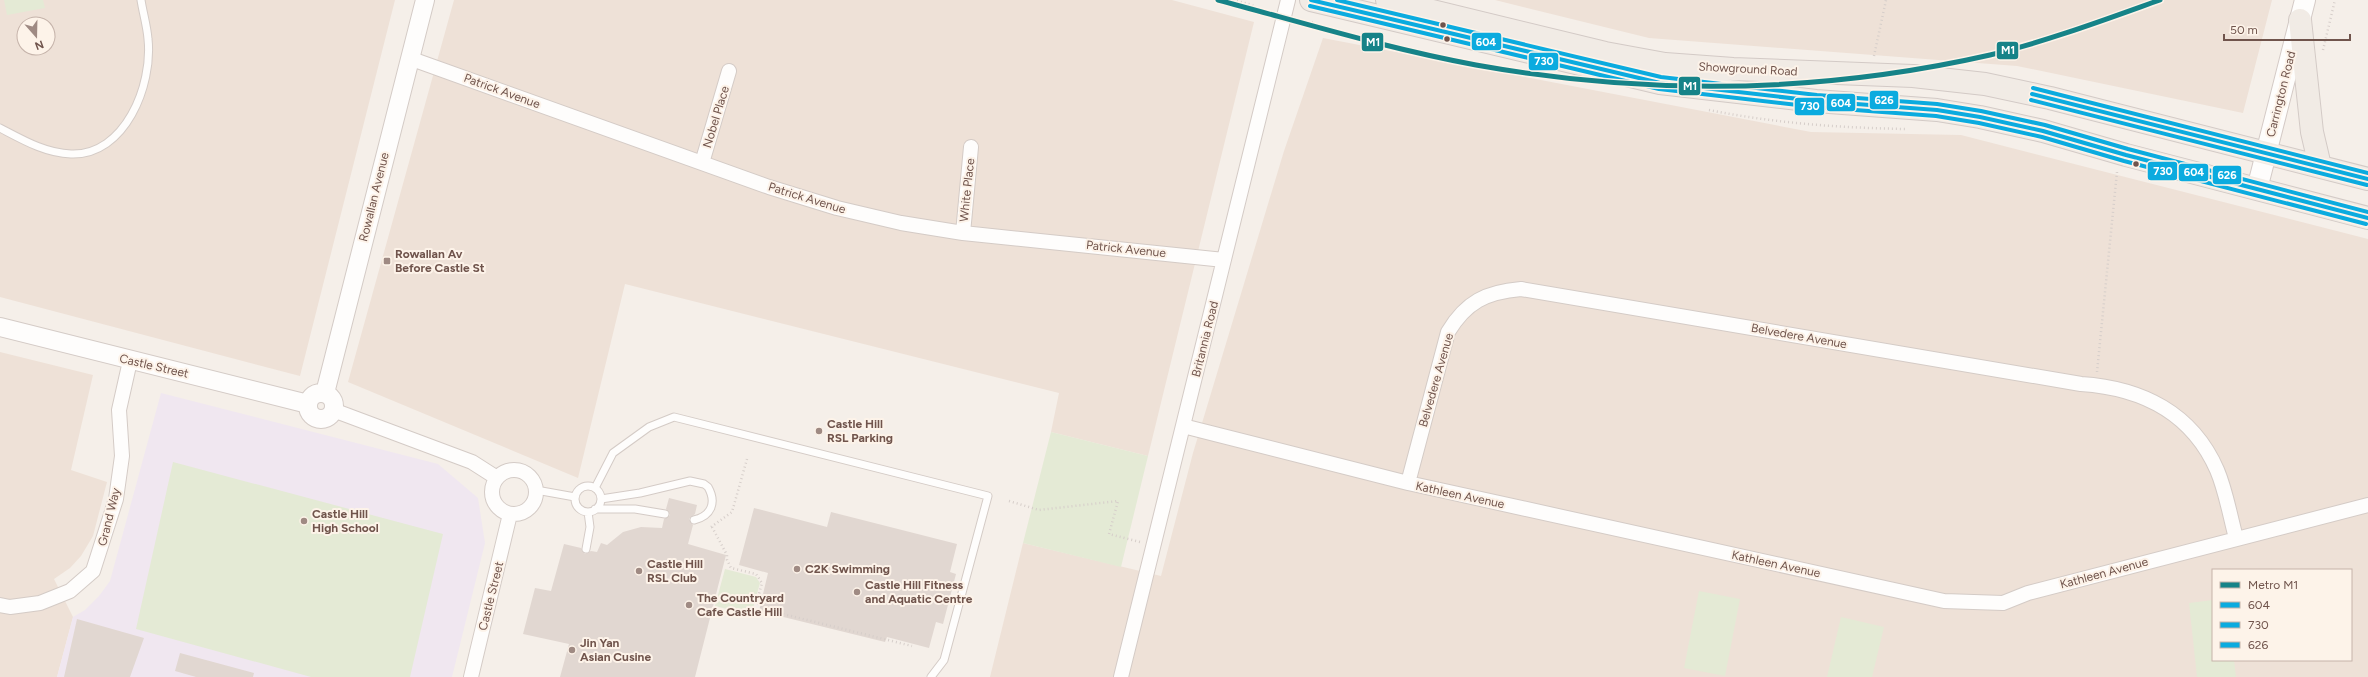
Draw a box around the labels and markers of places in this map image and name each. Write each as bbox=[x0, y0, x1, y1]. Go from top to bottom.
unlabelled marker bbox=[1438, 20, 1448, 30]
unlabelled marker bbox=[1442, 34, 1452, 44]
unlabelled marker bbox=[2131, 159, 2141, 169]
place label: Rowallan Av Before Castle St bbox=[395, 247, 485, 275]
marker: Rowallan Av Before Castle St bbox=[382, 256, 392, 266]
place label: Castle Hill RSL Parking bbox=[827, 417, 893, 445]
marker: Castle Hill RSL Parking bbox=[814, 426, 824, 436]
place label: Castle Hill High School bbox=[312, 507, 379, 535]
marker: Castle Hill High School bbox=[299, 516, 309, 526]
place label: Castle Hill RSL Club bbox=[647, 557, 703, 585]
place label: C2K Swimming bbox=[805, 562, 890, 576]
marker: C2K Swimming bbox=[792, 564, 802, 574]
marker: Castle Hill RSL Club bbox=[634, 566, 644, 576]
place label: Castle Hill Fitness and Aquatic Centre bbox=[865, 578, 973, 606]
marker: Castle Hill Fitness and Aquatic Centre bbox=[852, 587, 862, 597]
place label: The Countryard Cafe Castle Hill bbox=[697, 591, 784, 619]
marker: The Countryard Cafe Castle Hill bbox=[684, 600, 694, 610]
place label: Jin Yan Asian Cusine bbox=[580, 636, 651, 664]
marker: Jin Yan Asian Cusine bbox=[567, 645, 577, 655]

